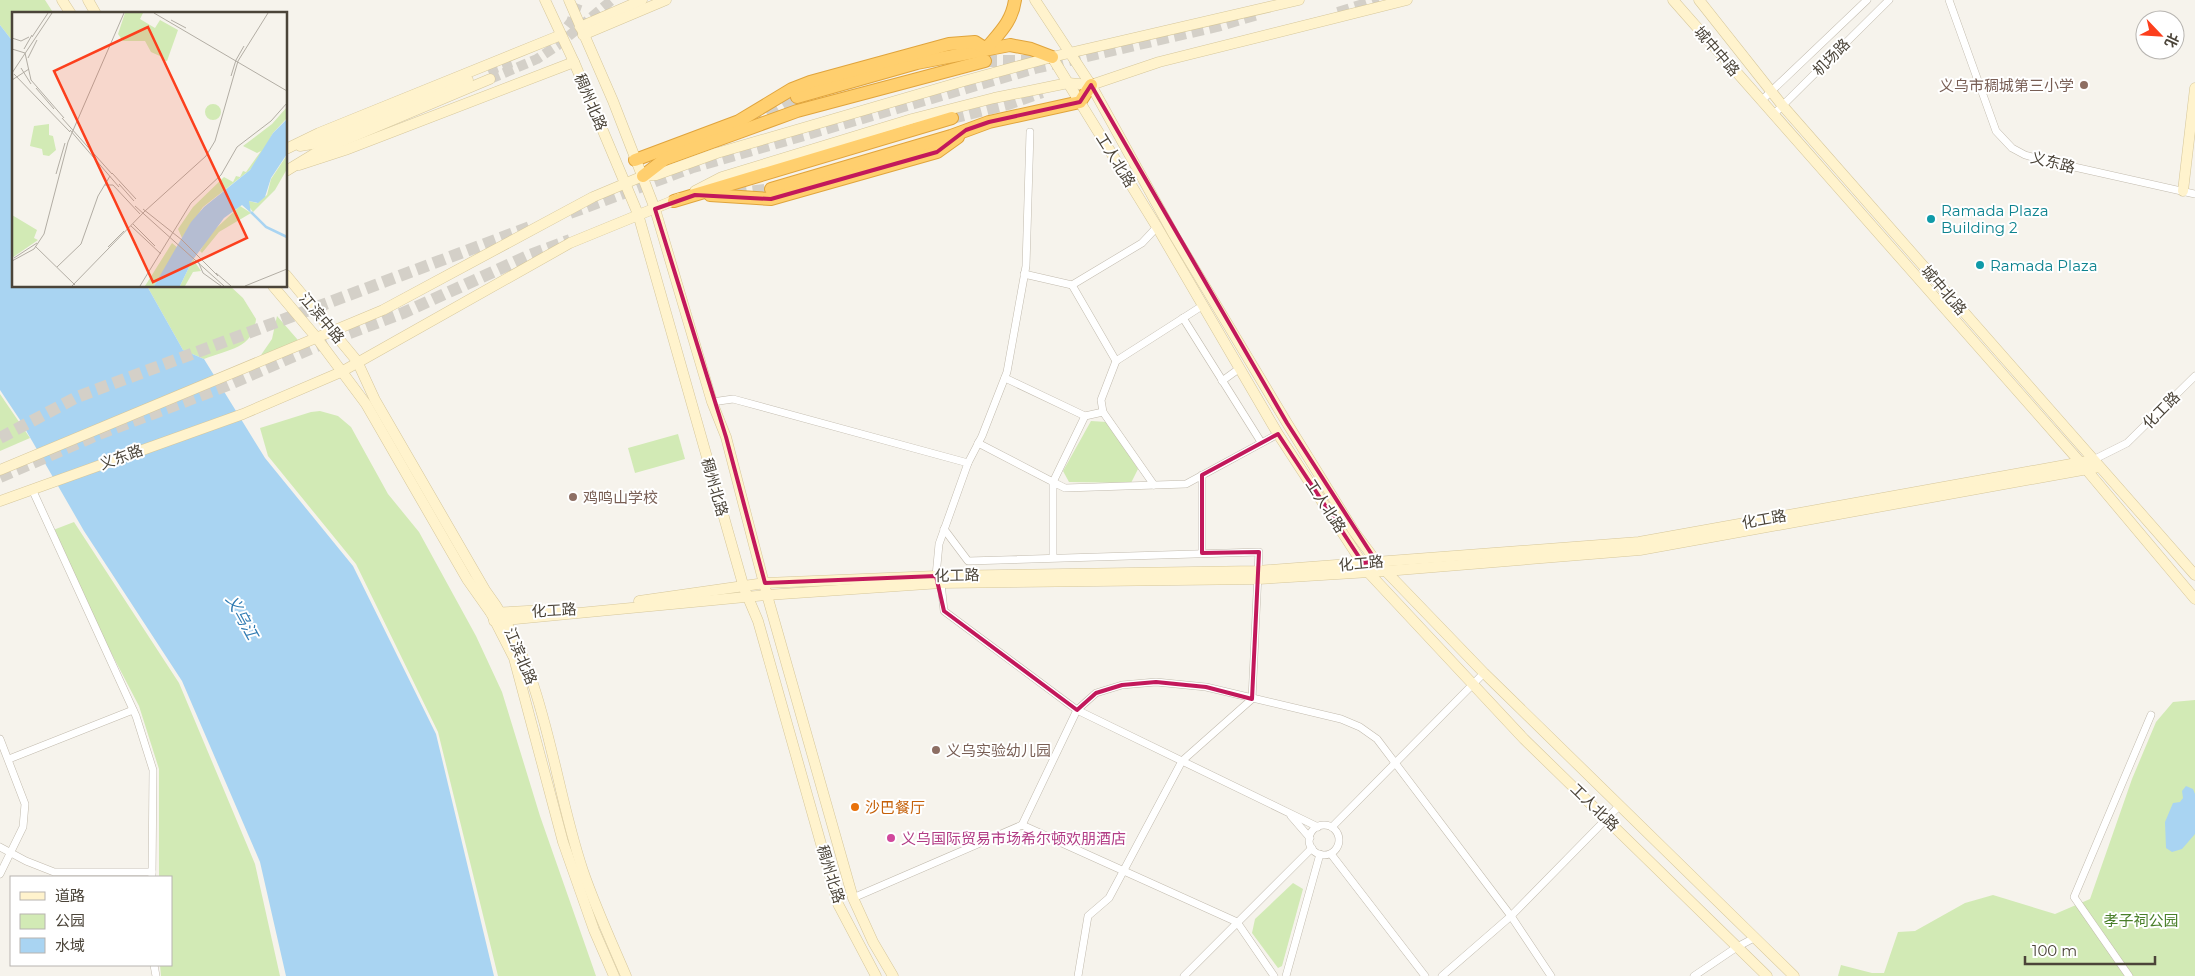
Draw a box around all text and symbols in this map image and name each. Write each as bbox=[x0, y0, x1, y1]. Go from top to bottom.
north arrow bbox=[2135, 10, 2185, 60]
inset map bbox=[12, 12, 288, 288]
street label: 城中中路 bbox=[1690, 22, 1744, 80]
text: 北 bbox=[2161, 30, 2183, 51]
street label: 机场路 bbox=[1808, 34, 1854, 80]
street label: 稠州北路 bbox=[571, 71, 611, 133]
place label: 义乌市稠城第三小学 bbox=[1939, 76, 2074, 95]
marker: 义乌市稠城第三小学 bbox=[2078, 79, 2090, 91]
street label: 工人北路 bbox=[1092, 130, 1140, 190]
street label: 义东路 bbox=[2029, 147, 2077, 177]
place label: Ramada Plaza Building 2 bbox=[1941, 201, 2049, 237]
marker: Ramada Plaza Building 2 bbox=[1925, 213, 1937, 225]
place label: Ramada Plaza bbox=[1990, 256, 2098, 275]
marker: Ramada Plaza bbox=[1974, 259, 1986, 271]
street label: 城中北路 bbox=[1917, 261, 1971, 319]
street label: 江滨中路 bbox=[295, 289, 349, 347]
street label: 化工路 bbox=[2138, 387, 2184, 433]
street label: 义东路 bbox=[97, 440, 145, 474]
street label: 稠州北路 bbox=[698, 456, 732, 518]
street label: 工人北路 bbox=[1302, 476, 1350, 536]
place label: 鸡鸣山学校 bbox=[583, 488, 658, 507]
marker: 鸡鸣山学校 bbox=[567, 491, 579, 503]
street label: 化工路 bbox=[1740, 506, 1788, 532]
street label: 化工路 bbox=[1338, 552, 1384, 574]
street label: 化工路 bbox=[934, 565, 980, 585]
water label: 义乌江 bbox=[222, 591, 263, 644]
street label: 化工路 bbox=[531, 599, 577, 621]
street label: 江滨北路 bbox=[501, 625, 541, 687]
place label: 义乌实验幼儿园 bbox=[946, 741, 1051, 760]
marker: 义乌实验幼儿园 bbox=[930, 744, 942, 756]
street label: 工人北路 bbox=[1567, 779, 1623, 835]
place label: 沙巴餐厅 bbox=[865, 798, 925, 817]
marker: 沙巴餐厅 bbox=[849, 801, 861, 813]
place label: 义乌国际贸易市场希尔顿欢朋酒店 bbox=[901, 829, 1126, 848]
marker: 义乌国际贸易市场希尔顿欢朋酒店 bbox=[885, 832, 897, 844]
street label: 稠州北路 bbox=[813, 843, 849, 905]
legend bbox=[10, 876, 172, 966]
text: 道路 bbox=[55, 886, 85, 905]
text: 公园 bbox=[55, 911, 85, 930]
park label: 孝子祠公园 bbox=[2103, 911, 2179, 930]
scale bar bbox=[2025, 934, 2155, 966]
text: 水域 bbox=[55, 936, 85, 955]
text: 100 m bbox=[2032, 941, 2077, 960]

